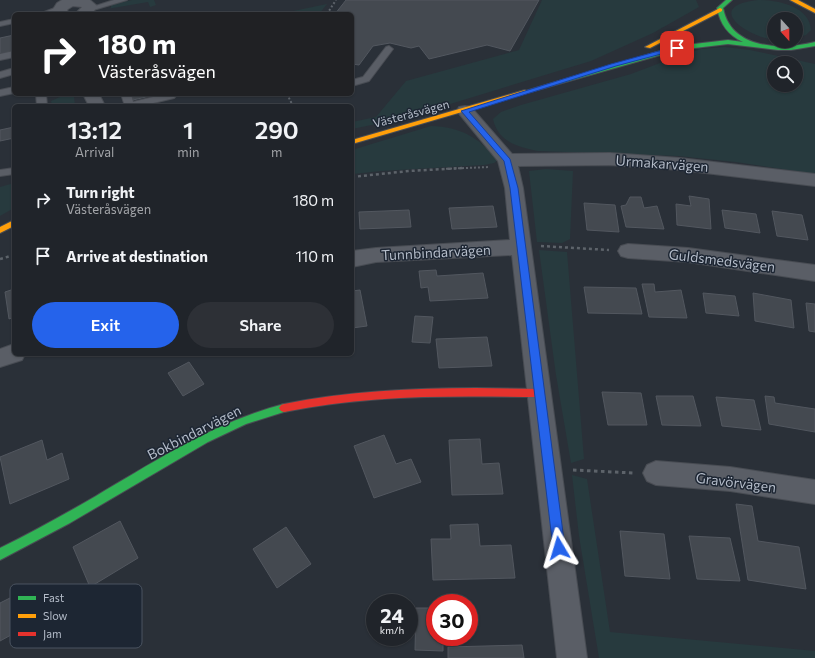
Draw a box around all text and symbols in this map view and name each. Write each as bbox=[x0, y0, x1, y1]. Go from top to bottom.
north arrow bbox=[767, 12, 803, 48]
map controls bbox=[767, 12, 803, 92]
text: 180 m bbox=[98, 26, 176, 60]
icon: right bbox=[32, 28, 84, 80]
pin bbox=[660, 31, 694, 65]
icon: arrive bbox=[666, 37, 688, 59]
button: search bbox=[767, 56, 803, 92]
text: Västeråsvägen bbox=[98, 60, 216, 82]
street label: Västeråsvägen bbox=[371, 96, 451, 130]
text: 13:12 bbox=[67, 115, 122, 144]
text: 1 bbox=[183, 115, 194, 144]
text: 290 bbox=[255, 115, 299, 144]
text: Arrival bbox=[75, 144, 114, 160]
text: min bbox=[177, 144, 200, 160]
text: m bbox=[271, 144, 282, 160]
street label: Urmakarvägen bbox=[615, 151, 709, 175]
text: Turn right bbox=[66, 183, 135, 201]
icon: right bbox=[32, 189, 54, 211]
text: 180 m bbox=[293, 191, 334, 209]
text: Västeråsvägen bbox=[66, 201, 151, 217]
street label: Tunnbindarvägen bbox=[381, 241, 491, 263]
icon: arrive bbox=[32, 245, 54, 267]
street label: Guldsmedsvägen bbox=[668, 245, 776, 275]
text: Arrive at destination bbox=[66, 247, 208, 265]
text: 110 m bbox=[295, 247, 334, 265]
button: Exit bbox=[32, 302, 179, 348]
button: Share bbox=[187, 302, 334, 348]
street label: Bokbindarvägen bbox=[144, 401, 244, 463]
street label: Gravörvägen bbox=[695, 469, 777, 495]
position arrow bbox=[538, 527, 580, 569]
legend bbox=[10, 584, 142, 648]
text: Fast bbox=[43, 591, 65, 604]
speed limit sign: 30 bbox=[426, 594, 478, 646]
text: 24 bbox=[380, 603, 404, 627]
text: Slow bbox=[43, 609, 68, 622]
text: km/h bbox=[380, 624, 404, 636]
text: Jam bbox=[43, 627, 62, 641]

